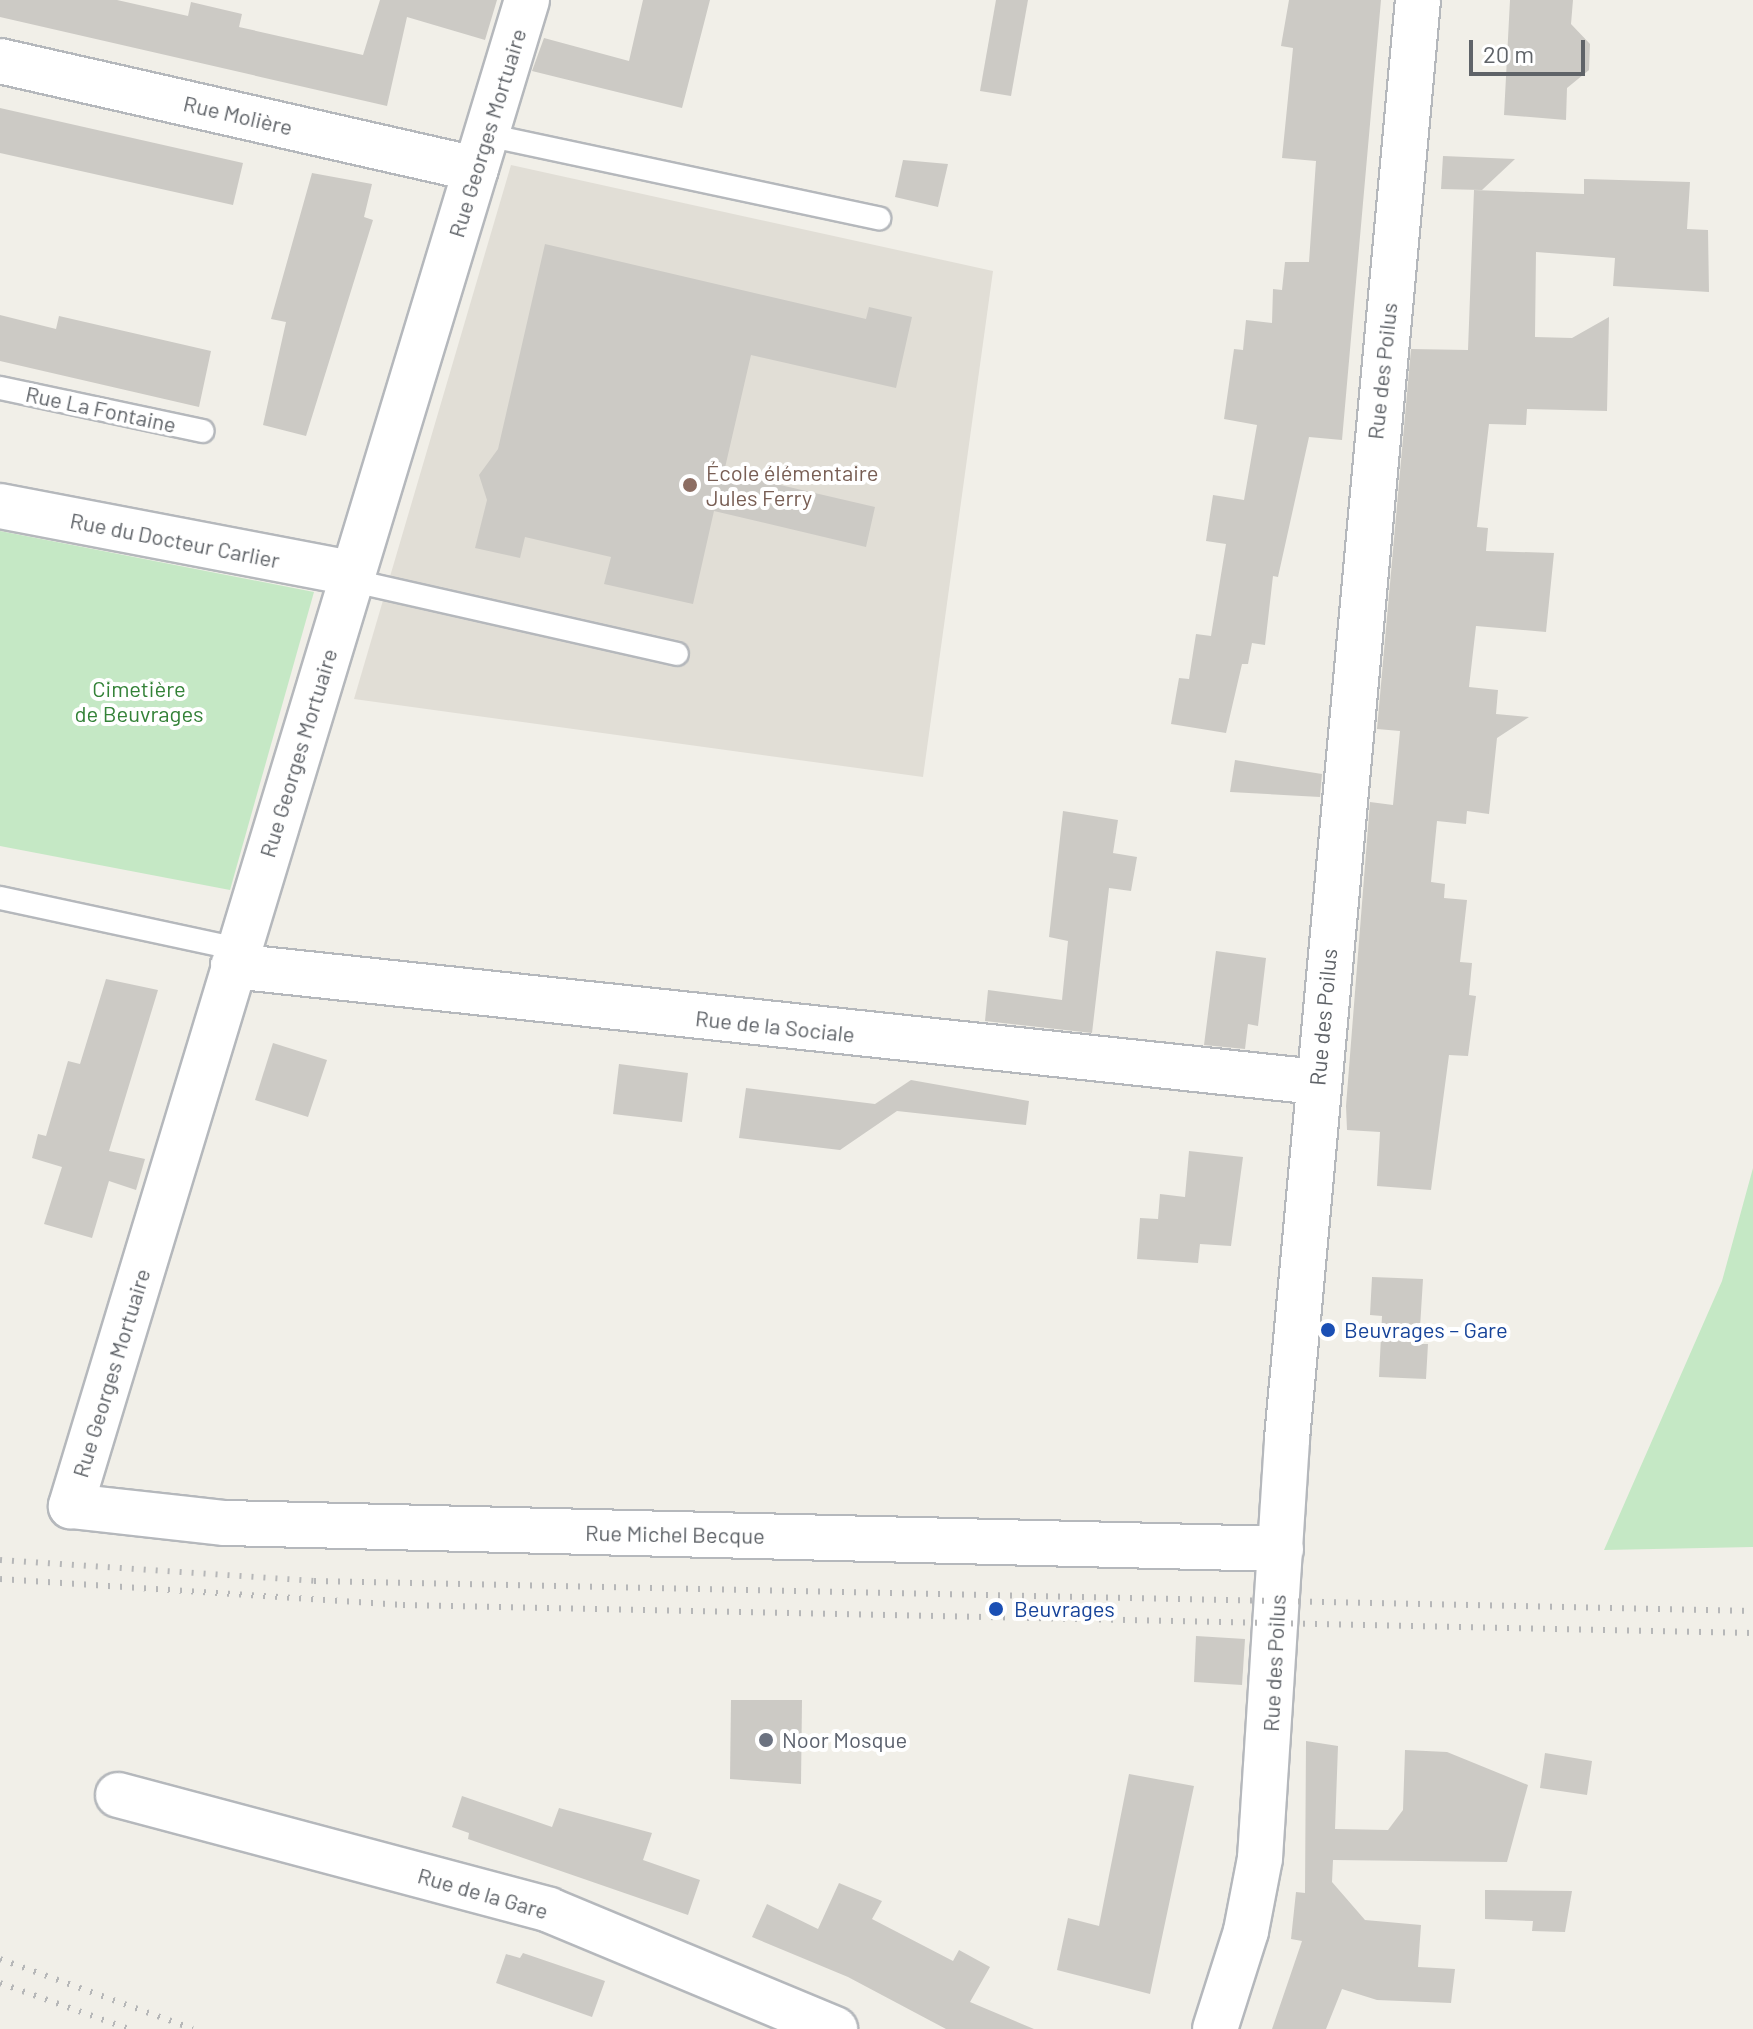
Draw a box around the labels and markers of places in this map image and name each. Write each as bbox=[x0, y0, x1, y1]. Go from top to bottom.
place label: École élémentaire Jules Ferry bbox=[706, 459, 878, 510]
marker: École élémentaire Jules Ferry bbox=[681, 476, 699, 494]
place label: Beuvrages – Gare bbox=[1344, 1317, 1508, 1343]
marker: Beuvrages – Gare bbox=[1319, 1321, 1337, 1339]
place label: Beuvrages bbox=[1014, 1596, 1115, 1622]
marker: Beuvrages bbox=[985, 1598, 1007, 1620]
place label: Noor Mosque bbox=[782, 1727, 907, 1753]
marker: Noor Mosque bbox=[757, 1731, 775, 1749]

